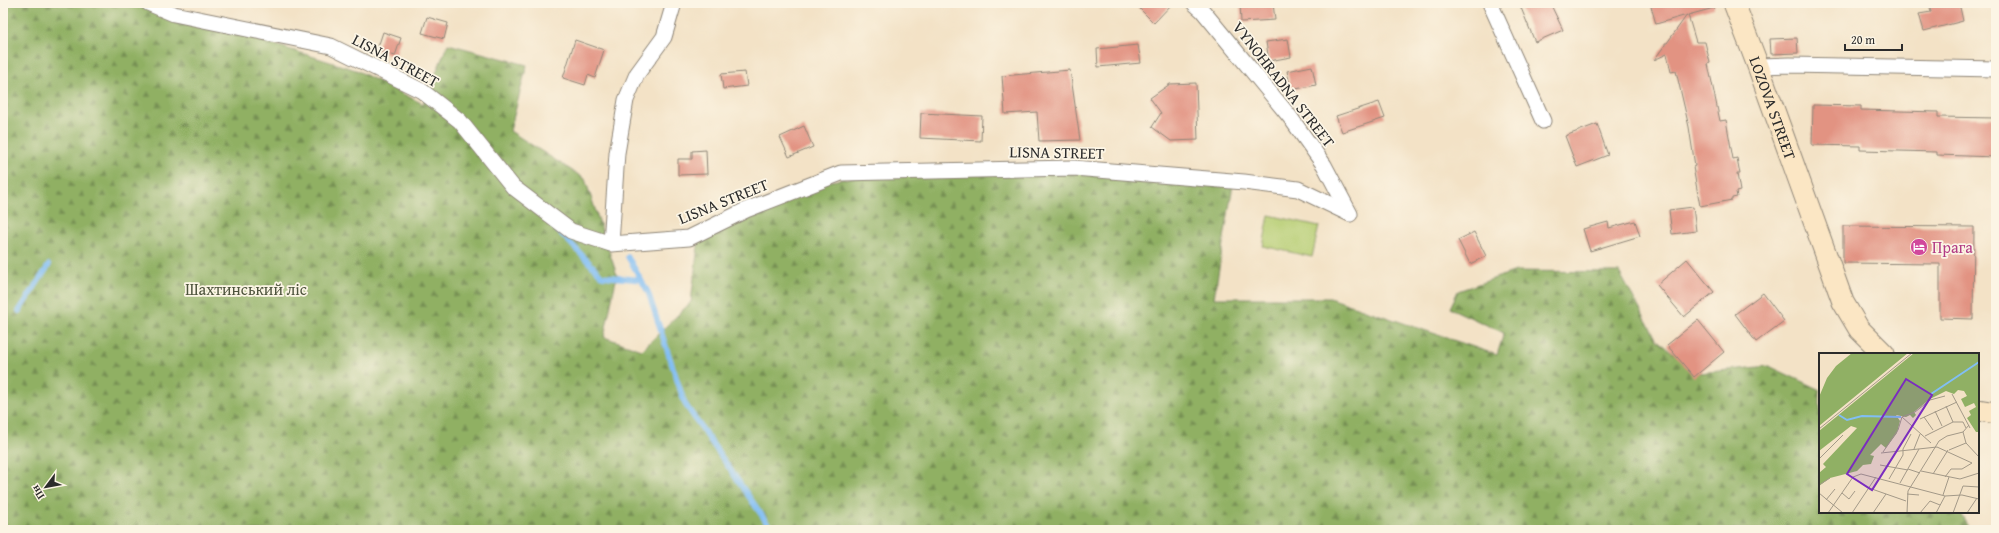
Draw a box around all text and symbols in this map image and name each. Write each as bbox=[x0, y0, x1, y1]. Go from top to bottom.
street label: VYNOHRADNA STREET bbox=[1227, 16, 1341, 152]
scale bar bbox=[1845, 26, 1902, 52]
street label: LISNA STREET bbox=[348, 27, 444, 93]
text: 20 m bbox=[1851, 31, 1875, 48]
street label: LOZOVA STREET bbox=[1743, 53, 1803, 163]
street label: LISNA STREET bbox=[1009, 139, 1105, 165]
street label: LISNA STREET bbox=[674, 172, 772, 230]
place label: Прага bbox=[1932, 235, 1973, 259]
hotel icon: Прага bbox=[1909, 237, 1929, 257]
park label: Шахтинський ліс bbox=[185, 277, 307, 301]
inset map bbox=[1819, 353, 1979, 513]
north arrow bbox=[26, 467, 66, 507]
text: Пн bbox=[27, 482, 48, 503]

